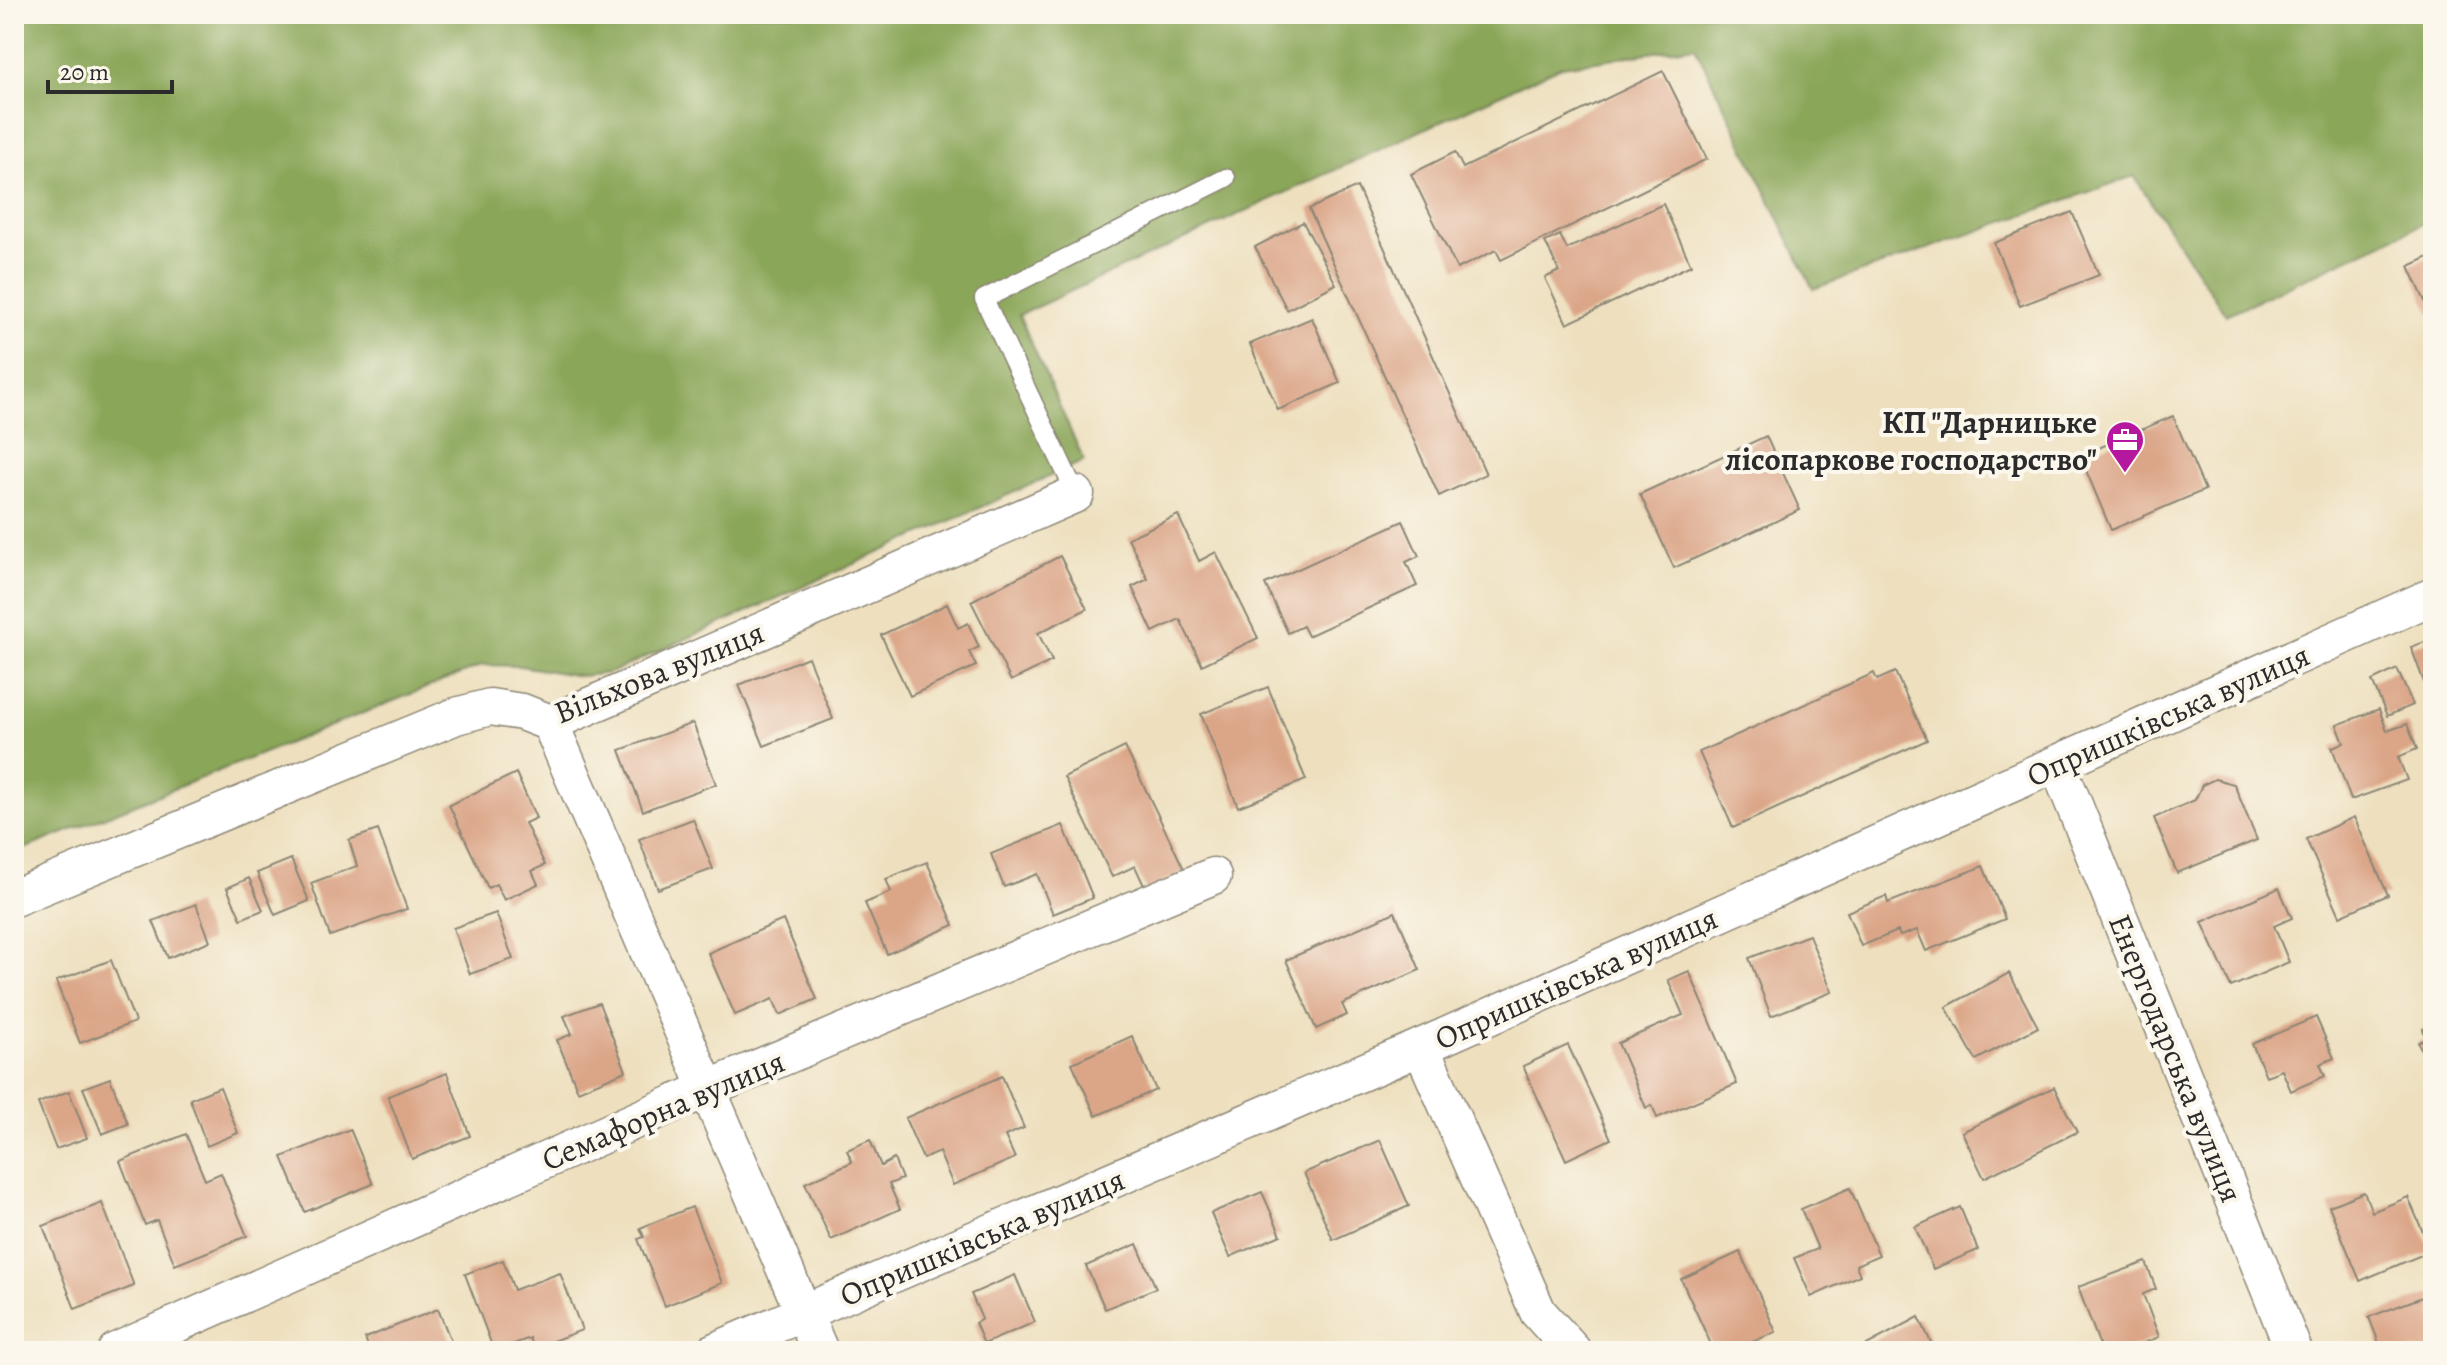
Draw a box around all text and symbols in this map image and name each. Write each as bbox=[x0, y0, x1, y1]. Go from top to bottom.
scale bar bbox=[48, 44, 172, 94]
text: 20 m bbox=[60, 56, 109, 88]
place label: КП "Дарницьке лісопаркове господарство" bbox=[1724, 400, 2097, 481]
office icon: КП "Дарницьке лісопаркове господарство" bbox=[2104, 419, 2146, 474]
street label: Вільхова вулиця bbox=[547, 610, 771, 734]
street label: Опришківська вулиця bbox=[2020, 633, 2316, 797]
street label: Опришківська вулиця bbox=[1428, 896, 1724, 1060]
street label: Енергодарська вулиця bbox=[2098, 907, 2254, 1209]
street label: Семафорна вулиця bbox=[535, 1039, 791, 1181]
street label: Опришківська вулиця bbox=[833, 1157, 1131, 1317]

